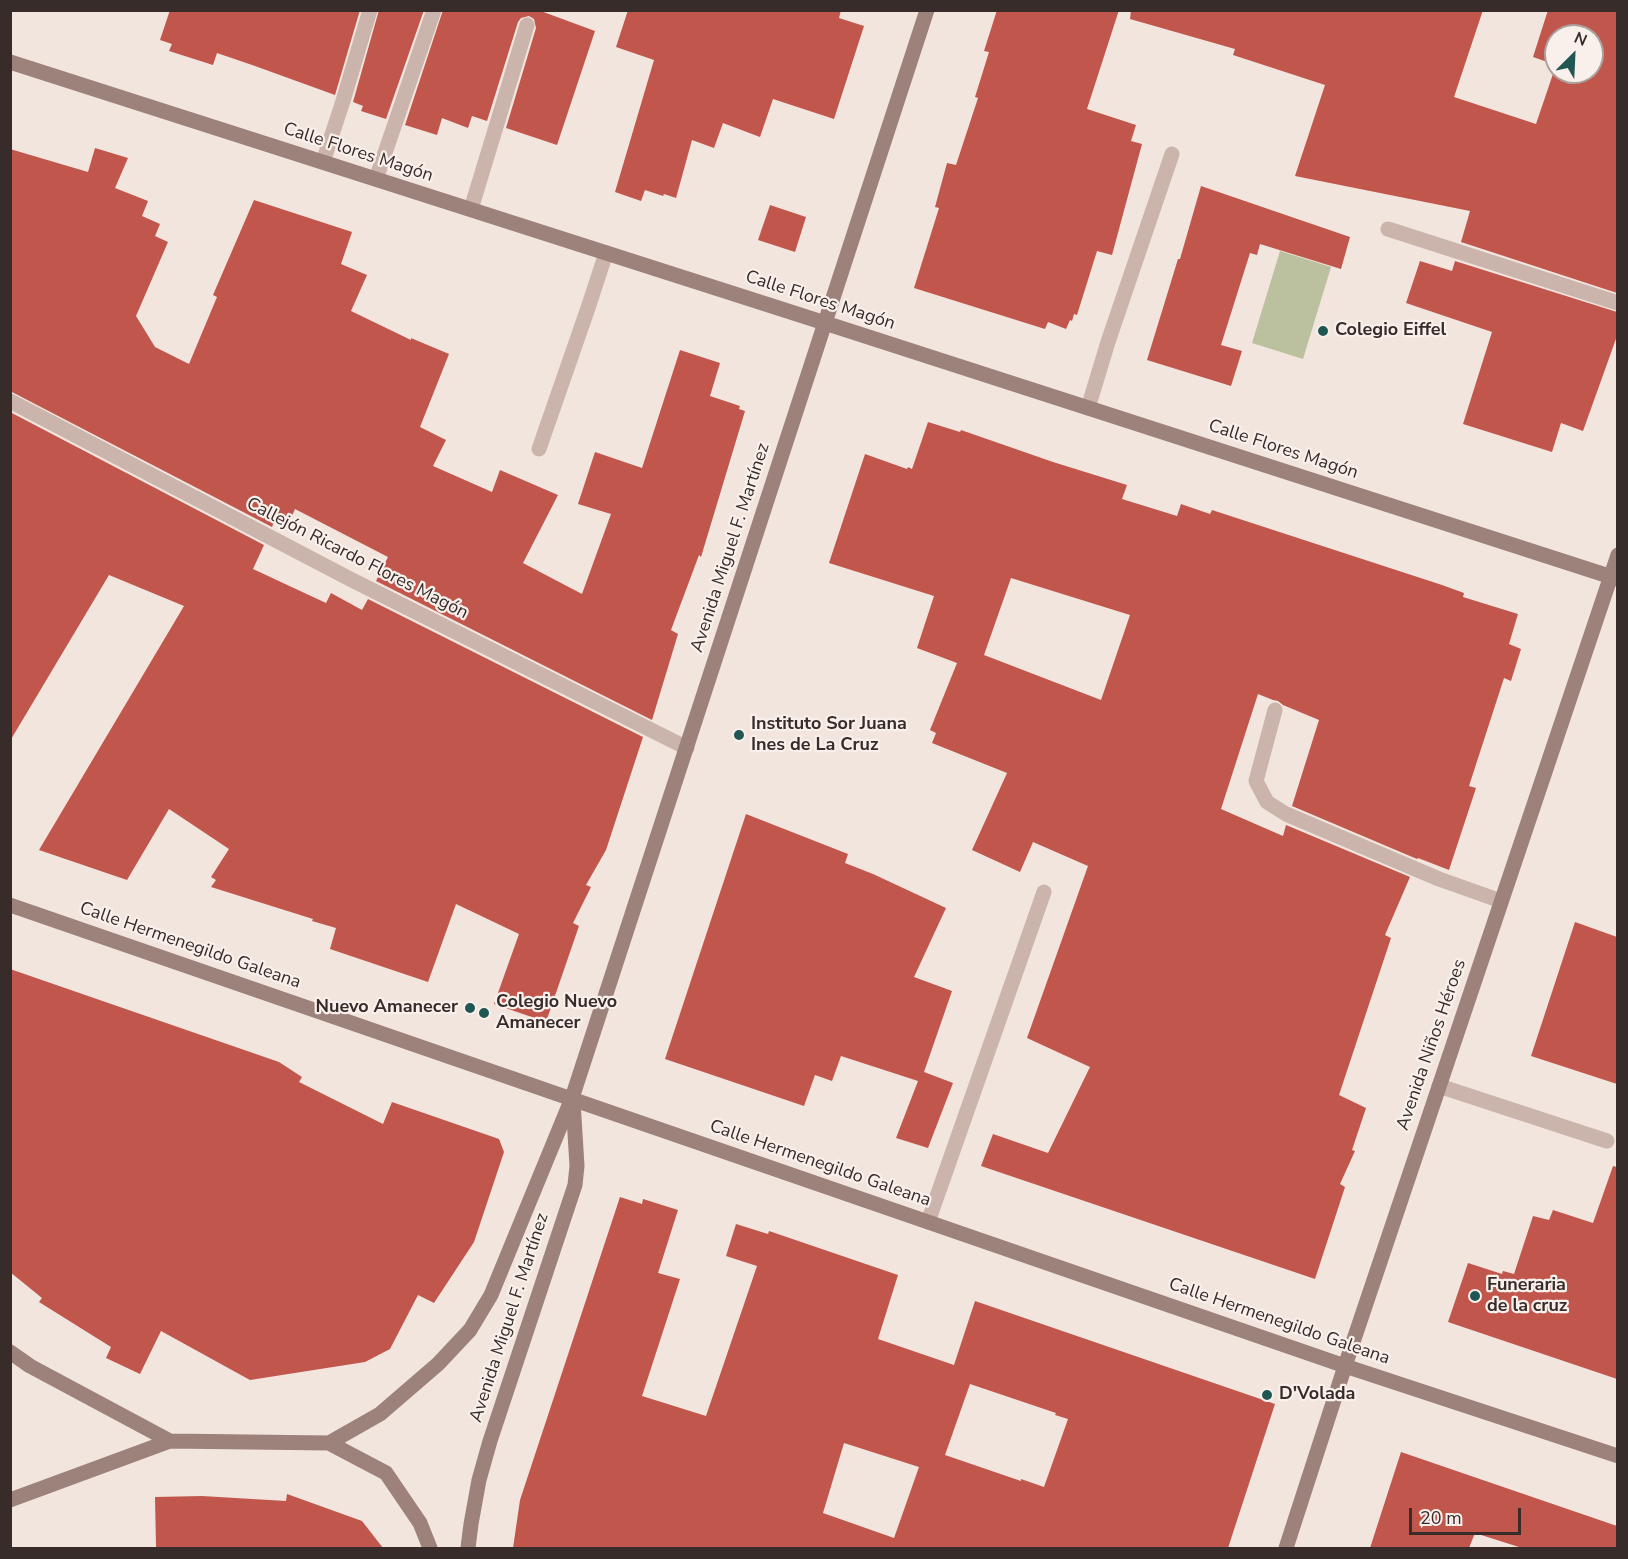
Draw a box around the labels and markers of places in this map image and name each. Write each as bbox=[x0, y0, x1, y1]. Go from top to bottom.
place label: Colegio Eiffel bbox=[1335, 320, 1446, 342]
marker: Colegio Eiffel bbox=[1316, 324, 1330, 338]
place label: Instituto Sor Juana Ines de La Cruz bbox=[751, 714, 907, 756]
marker: Instituto Sor Juana Ines de La Cruz bbox=[732, 728, 746, 742]
place label: Colegio Nuevo Amanecer bbox=[496, 992, 617, 1034]
place label: Nuevo Amanecer bbox=[316, 997, 458, 1019]
marker: Nuevo Amanecer bbox=[463, 1001, 477, 1015]
marker: Colegio Nuevo Amanecer bbox=[477, 1006, 491, 1020]
place label: Funeraria de la cruz bbox=[1487, 1275, 1567, 1318]
marker: Funeraria de la cruz bbox=[1468, 1289, 1482, 1303]
place label: D'Volada bbox=[1279, 1384, 1355, 1406]
marker: D'Volada bbox=[1260, 1388, 1274, 1402]

